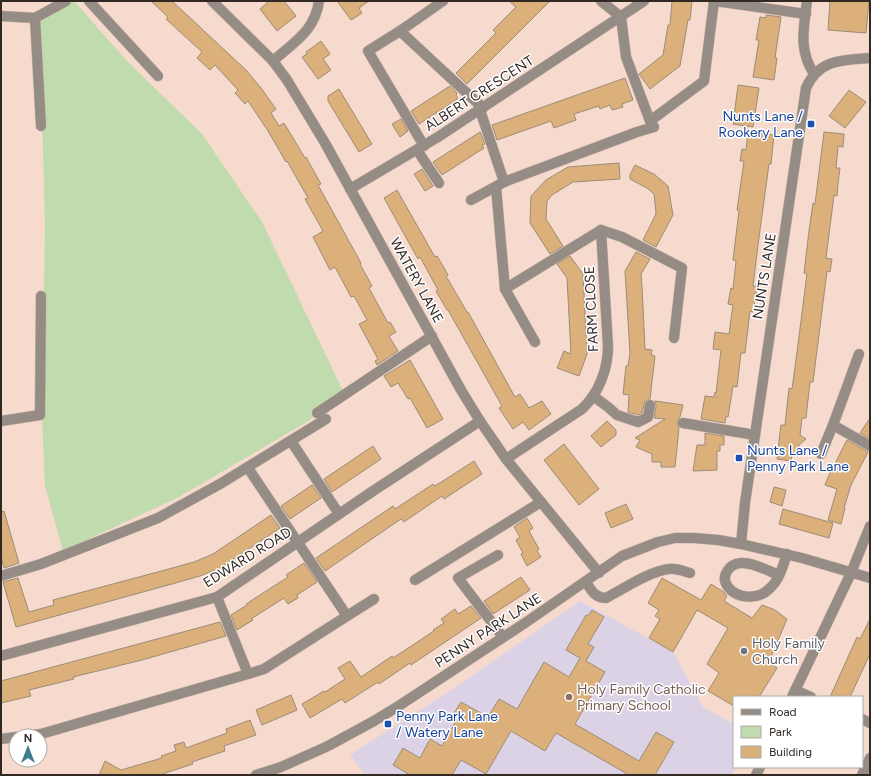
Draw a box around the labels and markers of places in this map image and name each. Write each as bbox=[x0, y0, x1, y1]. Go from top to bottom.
place label: Nunts Lane / Rookery Lane bbox=[718, 108, 804, 141]
marker: Nunts Lane / Rookery Lane bbox=[806, 119, 816, 129]
place label: Nunts Lane / Penny Park Lane bbox=[747, 442, 849, 475]
marker: Nunts Lane / Penny Park Lane bbox=[734, 453, 744, 463]
place label: Holy Family Church bbox=[752, 635, 825, 668]
marker: Holy Family Church bbox=[739, 646, 749, 656]
place label: Holy Family Catholic Primary School bbox=[577, 681, 706, 714]
marker: Holy Family Catholic Primary School bbox=[564, 692, 574, 702]
place label: Penny Park Lane / Watery Lane bbox=[396, 708, 498, 741]
marker: Penny Park Lane / Watery Lane bbox=[383, 719, 393, 729]

